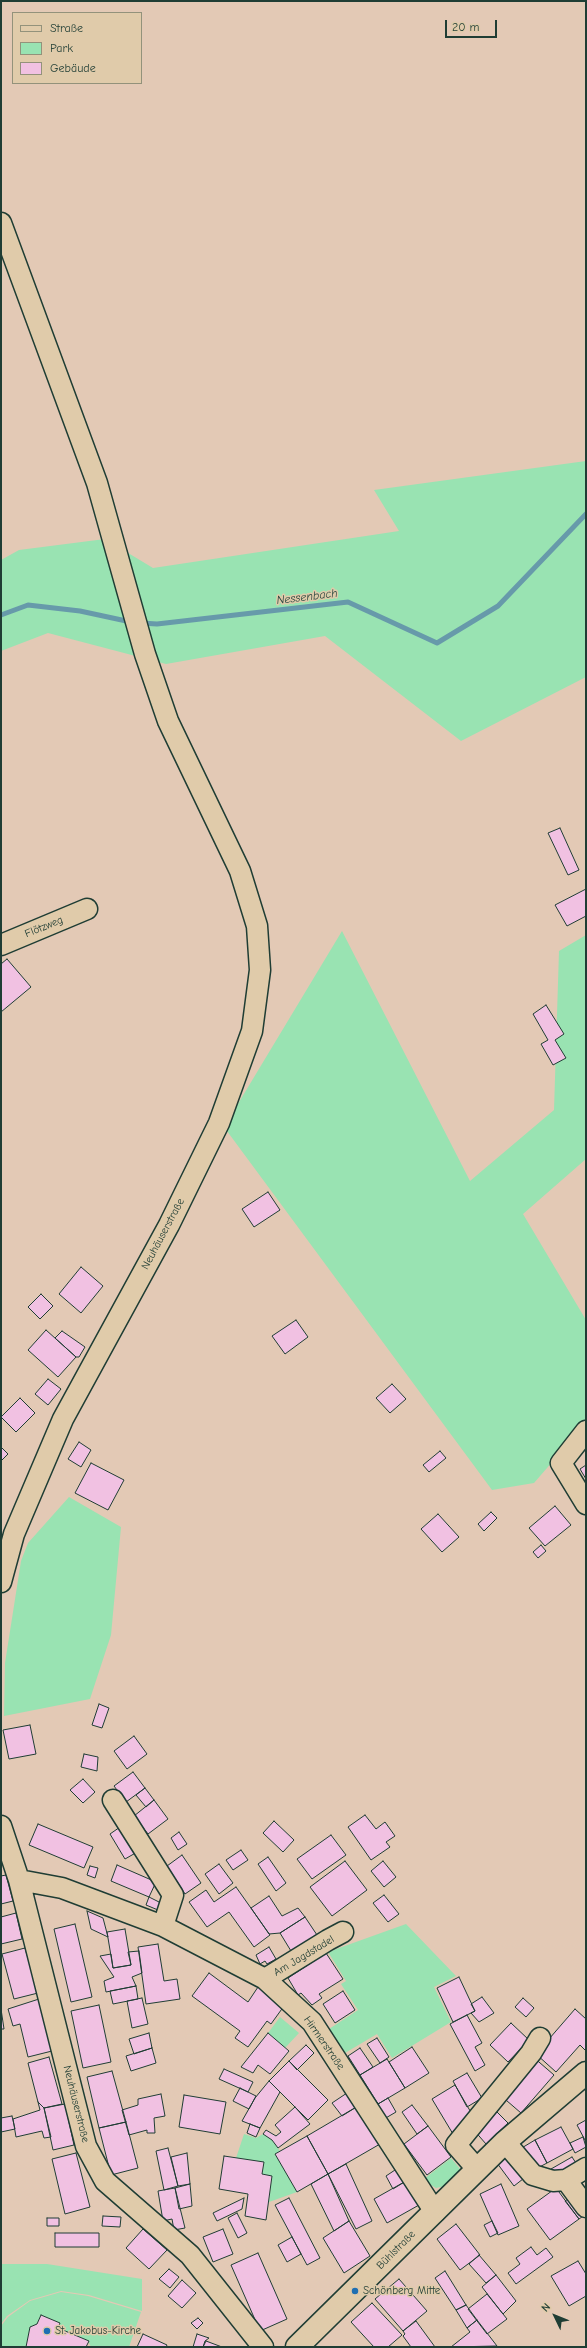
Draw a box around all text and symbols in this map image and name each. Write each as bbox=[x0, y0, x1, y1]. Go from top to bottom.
legend bbox=[12, 12, 142, 84]
scale bar bbox=[447, 12, 499, 38]
text: 20 m bbox=[452, 20, 480, 34]
text: Straße bbox=[50, 21, 83, 35]
text: Park bbox=[50, 41, 73, 55]
text: Gebäude bbox=[50, 61, 96, 75]
water label: Nessenbach bbox=[276, 586, 338, 608]
street label: Flötzweg bbox=[23, 913, 65, 941]
street label: Neuhäuserstraße bbox=[139, 1196, 187, 1272]
street label: Am Jagdstadel bbox=[271, 1933, 337, 1979]
street label: Hirmerstraße bbox=[301, 2014, 347, 2072]
street label: Neuhäuserstraße bbox=[60, 2064, 92, 2144]
street label: Bühlstraße bbox=[374, 2228, 418, 2272]
place label: Schönberg Mitte bbox=[363, 2284, 440, 2298]
marker: Schönberg Mitte bbox=[350, 2286, 360, 2296]
north arrow bbox=[535, 2296, 575, 2336]
text: N bbox=[539, 2300, 553, 2315]
place label: St. Jakobus-Kirche bbox=[55, 2324, 141, 2338]
marker: St. Jakobus-Kirche bbox=[42, 2326, 52, 2336]

